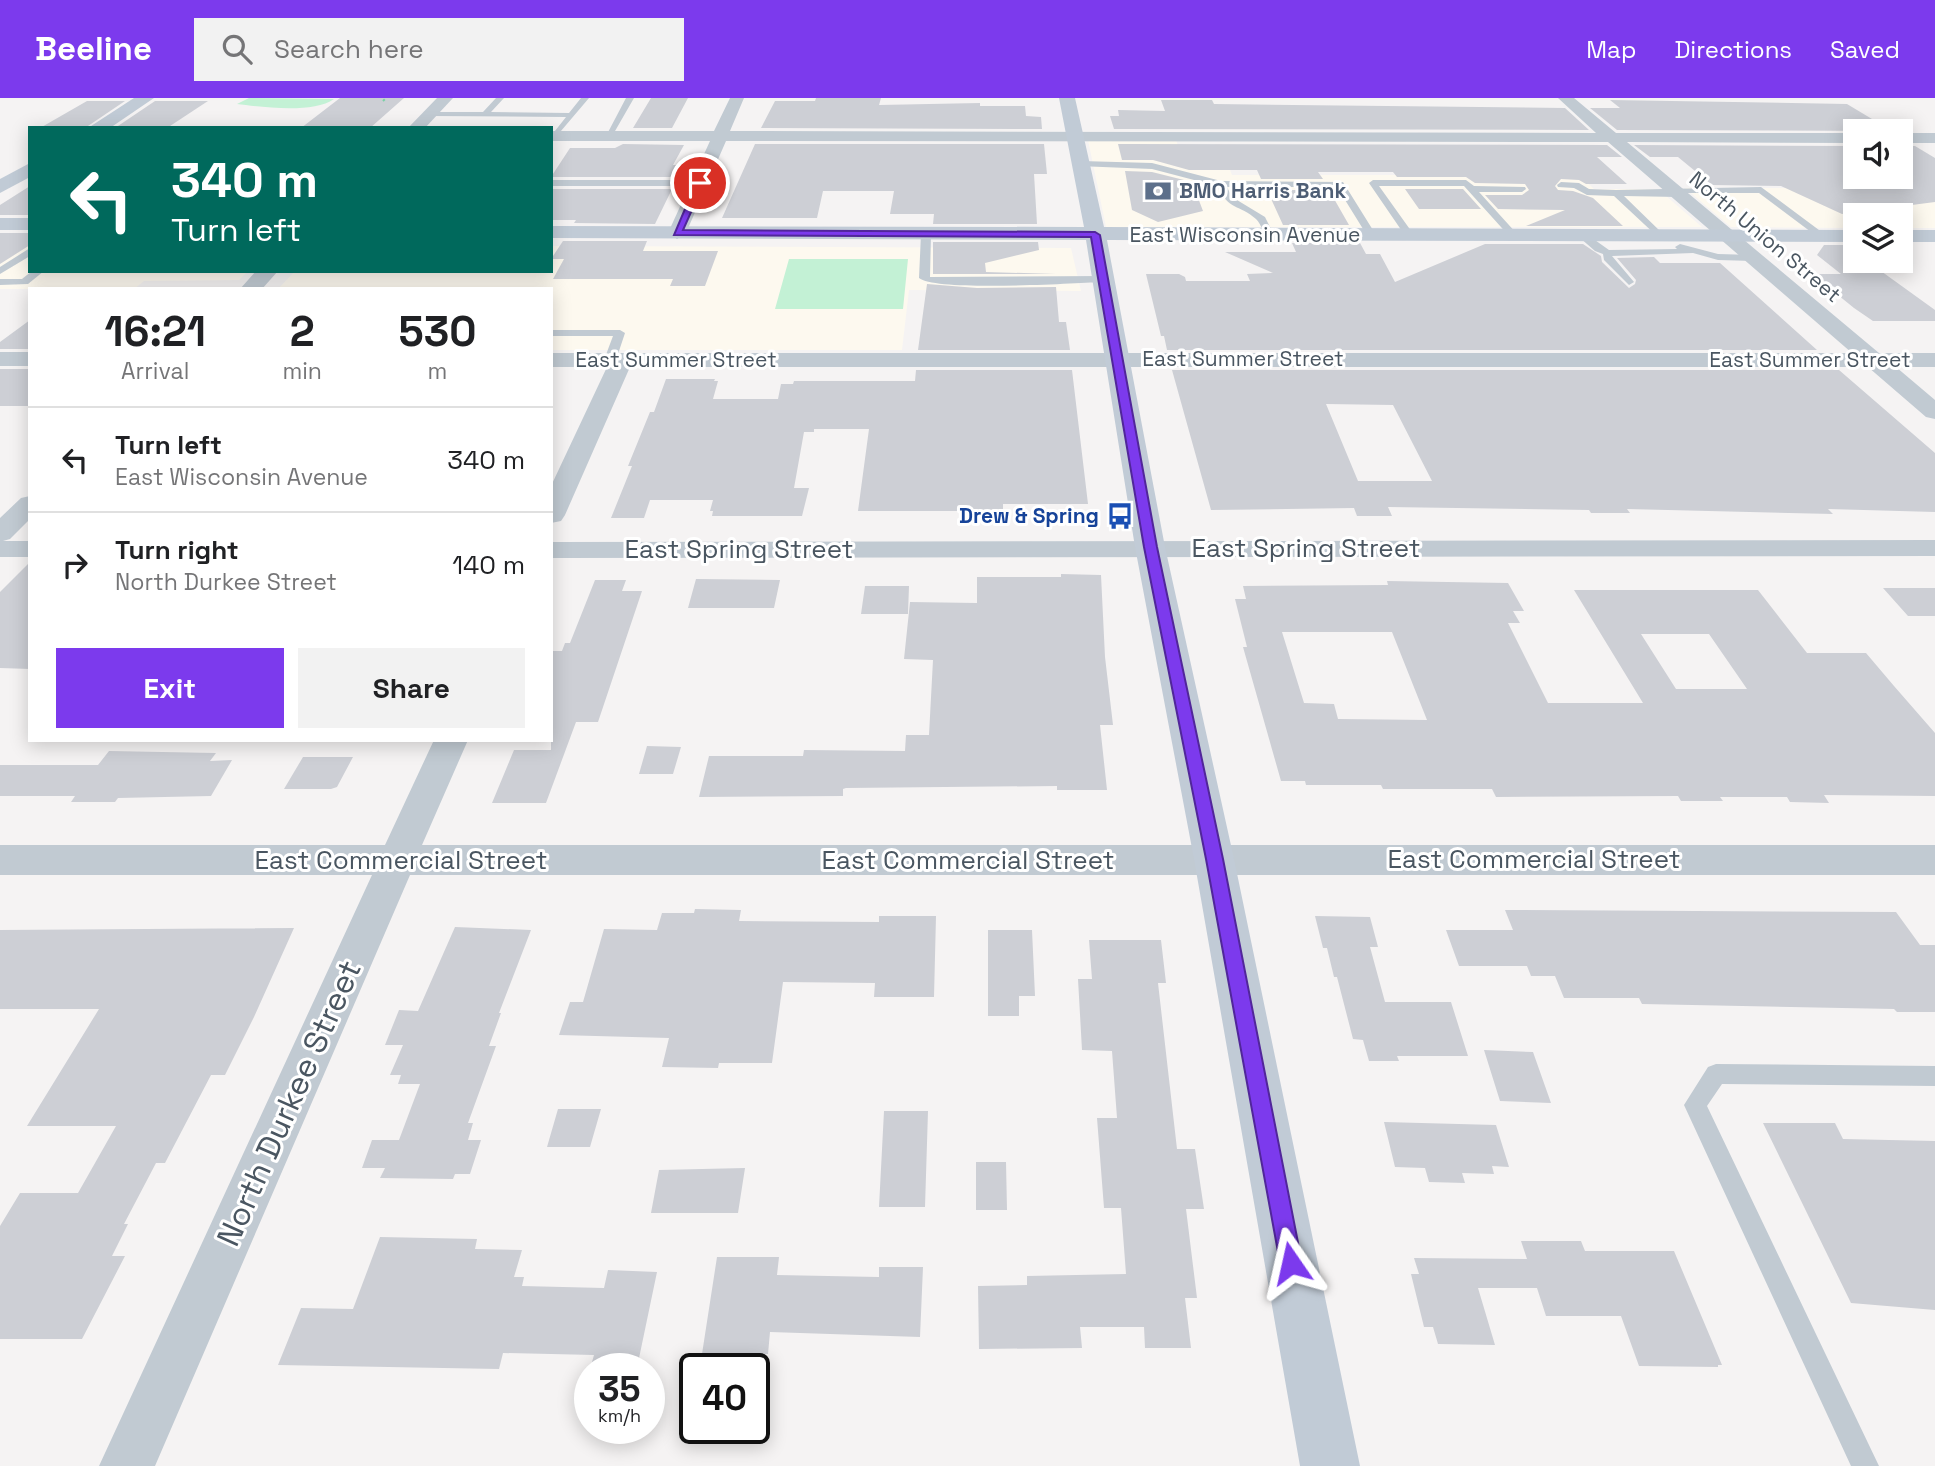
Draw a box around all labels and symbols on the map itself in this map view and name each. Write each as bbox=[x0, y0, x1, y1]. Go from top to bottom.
pin bbox=[670, 153, 730, 213]
street label: North Union Street bbox=[1684, 165, 1847, 308]
bank icon: BMO Harris Bank bbox=[1143, 176, 1173, 206]
place label: BMO Harris Bank bbox=[1179, 177, 1346, 204]
street label: East Wisconsin Avenue bbox=[1130, 221, 1360, 248]
street label: East Summer Street bbox=[1142, 345, 1344, 372]
street label: East Summer Street bbox=[575, 346, 777, 373]
street label: East Summer Street bbox=[1709, 346, 1911, 373]
bus stop icon: Drew & Spring bbox=[1105, 501, 1135, 531]
place label: Drew & Spring bbox=[959, 502, 1099, 529]
street label: East Spring Street bbox=[1191, 531, 1421, 565]
street label: East Spring Street bbox=[624, 532, 854, 566]
street label: East Commercial Street bbox=[1387, 842, 1681, 876]
street label: East Commercial Street bbox=[254, 843, 548, 877]
street label: East Commercial Street bbox=[821, 843, 1115, 877]
street label: North Durkee Street bbox=[208, 954, 370, 1252]
position arrow bbox=[1254, 1226, 1328, 1300]
speed limit sign: 40 bbox=[679, 1353, 770, 1444]

